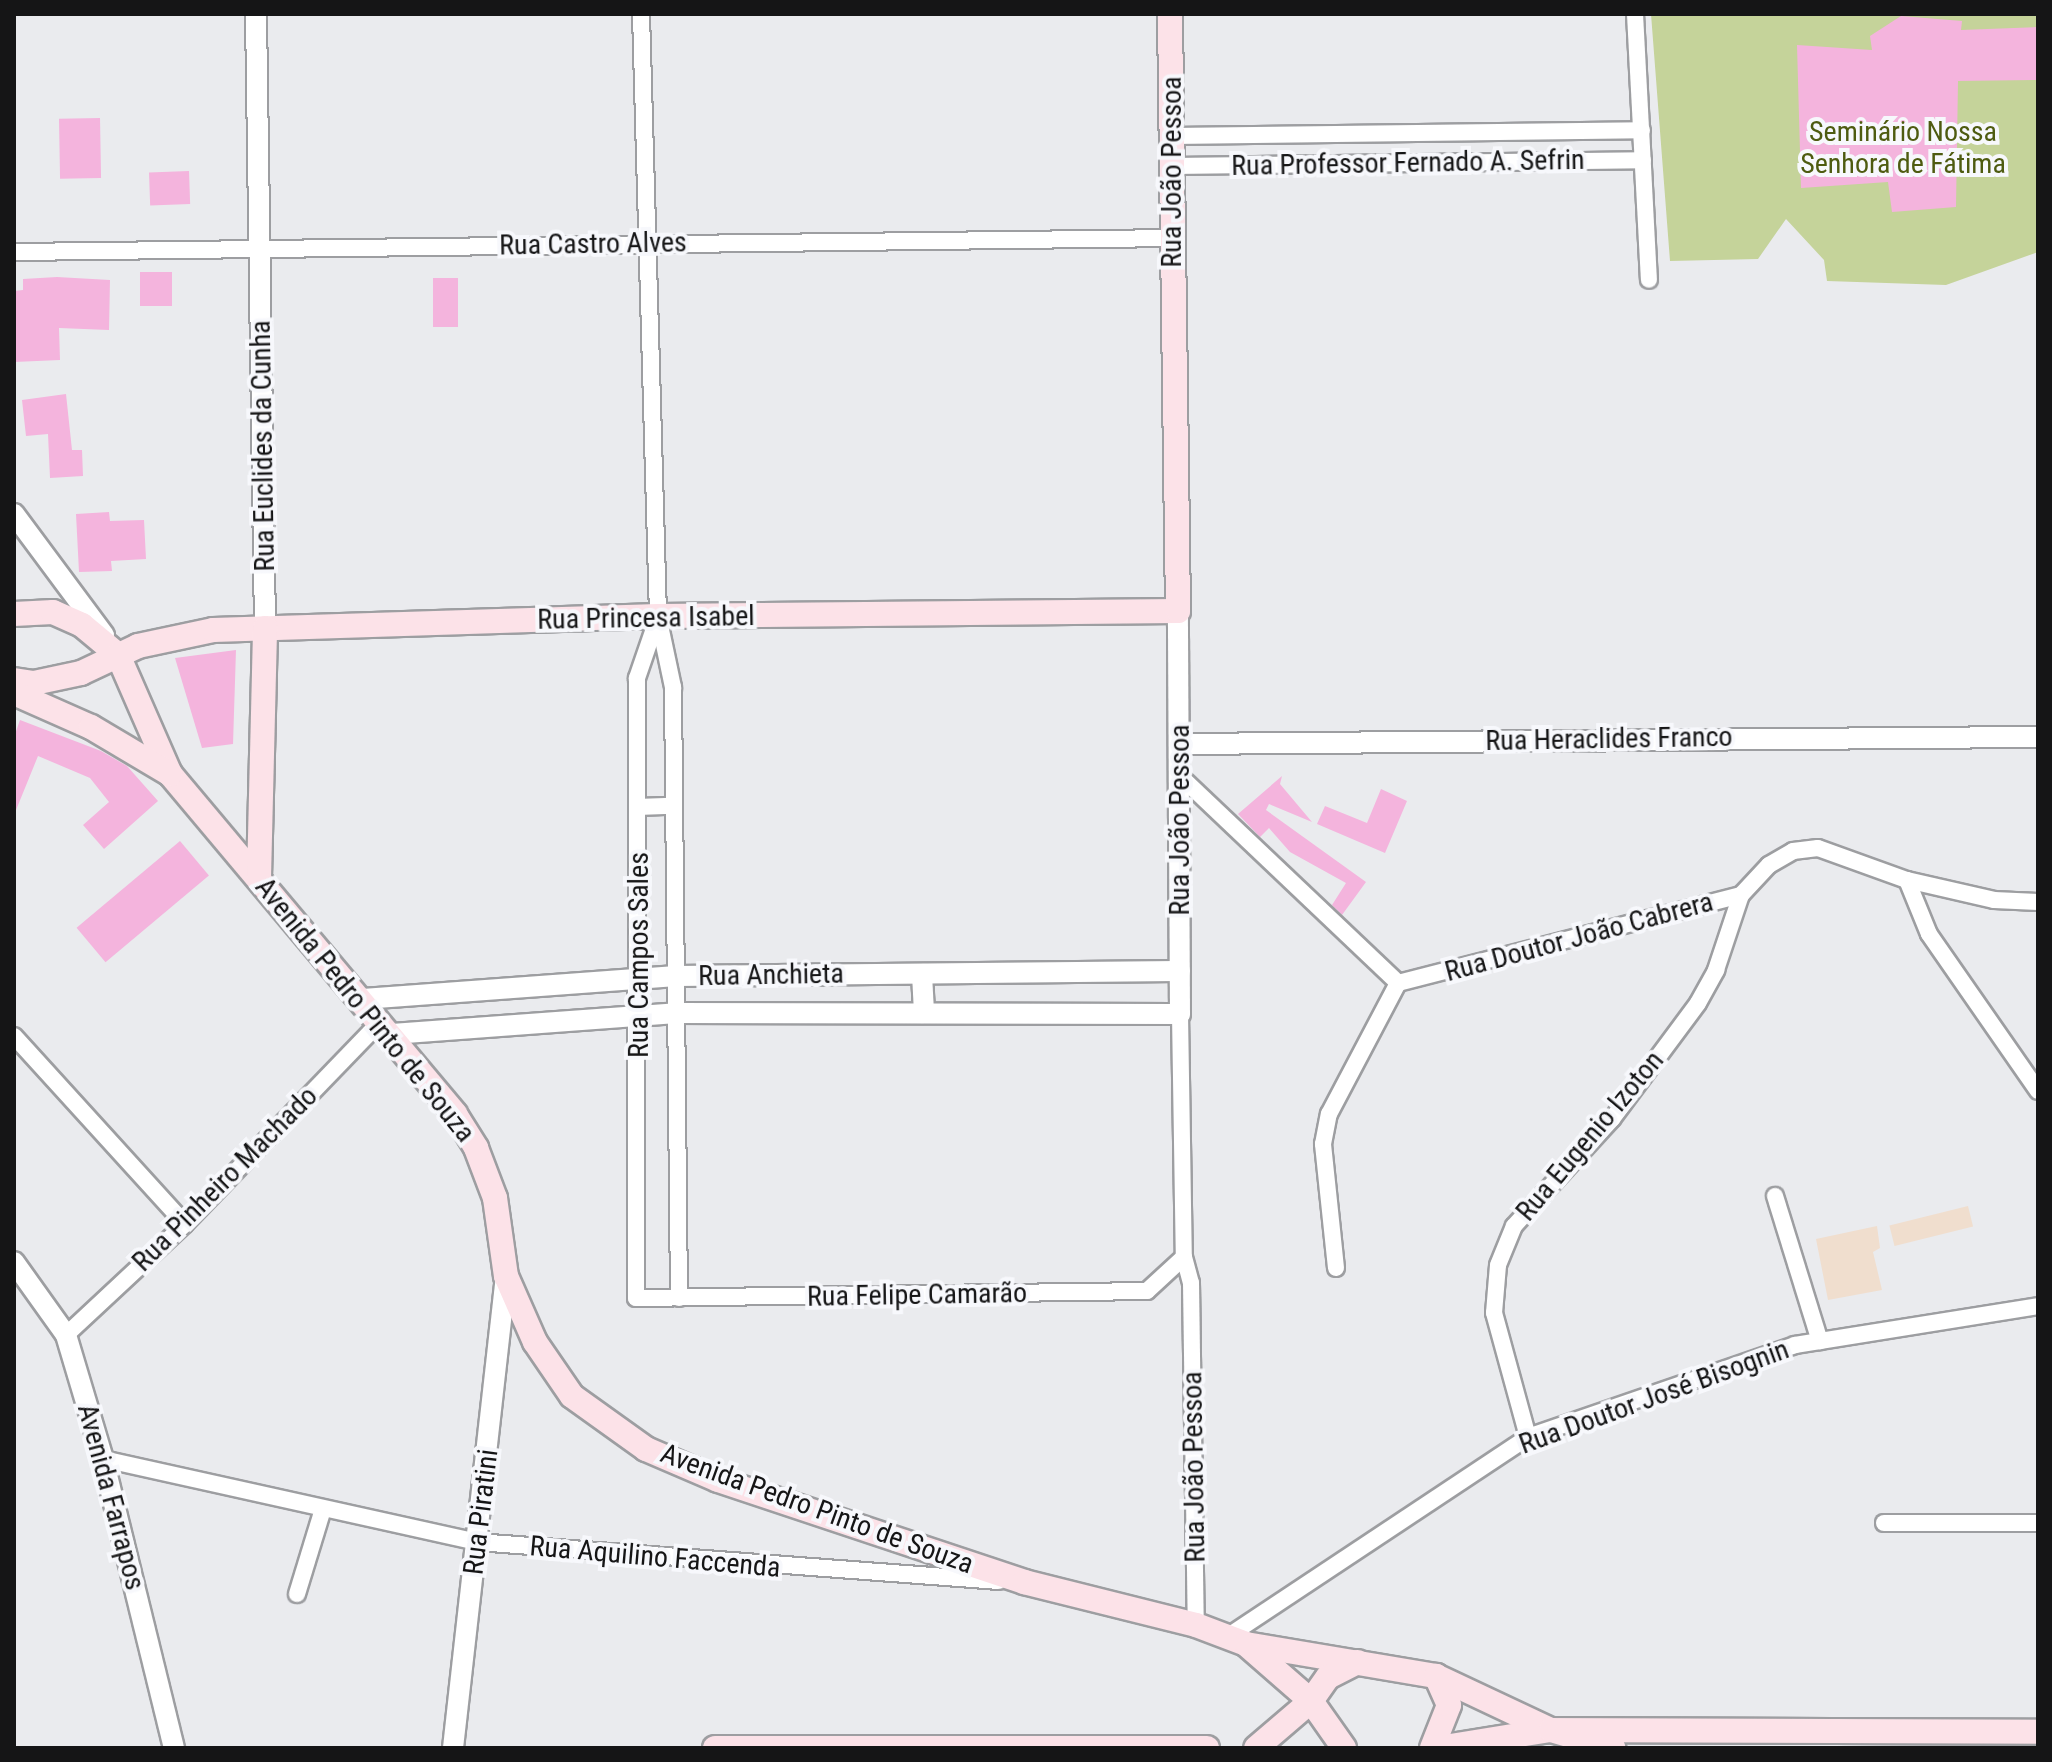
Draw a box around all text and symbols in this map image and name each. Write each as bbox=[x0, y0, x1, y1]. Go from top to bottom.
street label: Rua João Pessoa bbox=[1155, 76, 1189, 268]
park label: Seminário Nossa Senhora de Fátima bbox=[1800, 115, 2006, 181]
street label: Rua Professor Fernado A. Sefrin bbox=[1231, 143, 1585, 183]
street label: Rua Castro Alves bbox=[499, 226, 687, 262]
street label: Rua Euclides da Cunha bbox=[244, 320, 282, 572]
street label: Rua Princesa Isabel bbox=[537, 599, 755, 637]
street label: Rua Heraclides Franco bbox=[1485, 720, 1733, 758]
street label: Rua João Pessoa bbox=[1163, 724, 1197, 916]
street label: Rua Campos Sales bbox=[622, 852, 656, 1058]
street label: Avenida Pedro Pinto de Souza bbox=[248, 871, 482, 1149]
street label: Rua Doutor João Cabrera bbox=[1441, 885, 1717, 989]
street label: Rua Anchieta bbox=[698, 957, 844, 993]
street label: Rua Eugenio Izoton bbox=[1509, 1044, 1671, 1228]
street label: Rua Pinheiro Machado bbox=[125, 1079, 325, 1279]
street label: Rua Felipe Camarão bbox=[807, 1276, 1027, 1314]
street label: Rua Doutor José Bisognin bbox=[1515, 1333, 1793, 1461]
street label: Rua João Pessoa bbox=[1176, 1371, 1212, 1563]
street label: Avenida Farrapos bbox=[70, 1400, 152, 1594]
street label: Avenida Pedro Pinto de Souza bbox=[656, 1437, 978, 1581]
street label: Rua Piratini bbox=[457, 1447, 505, 1577]
street label: Rua Aquilino Faccenda bbox=[528, 1529, 782, 1585]

